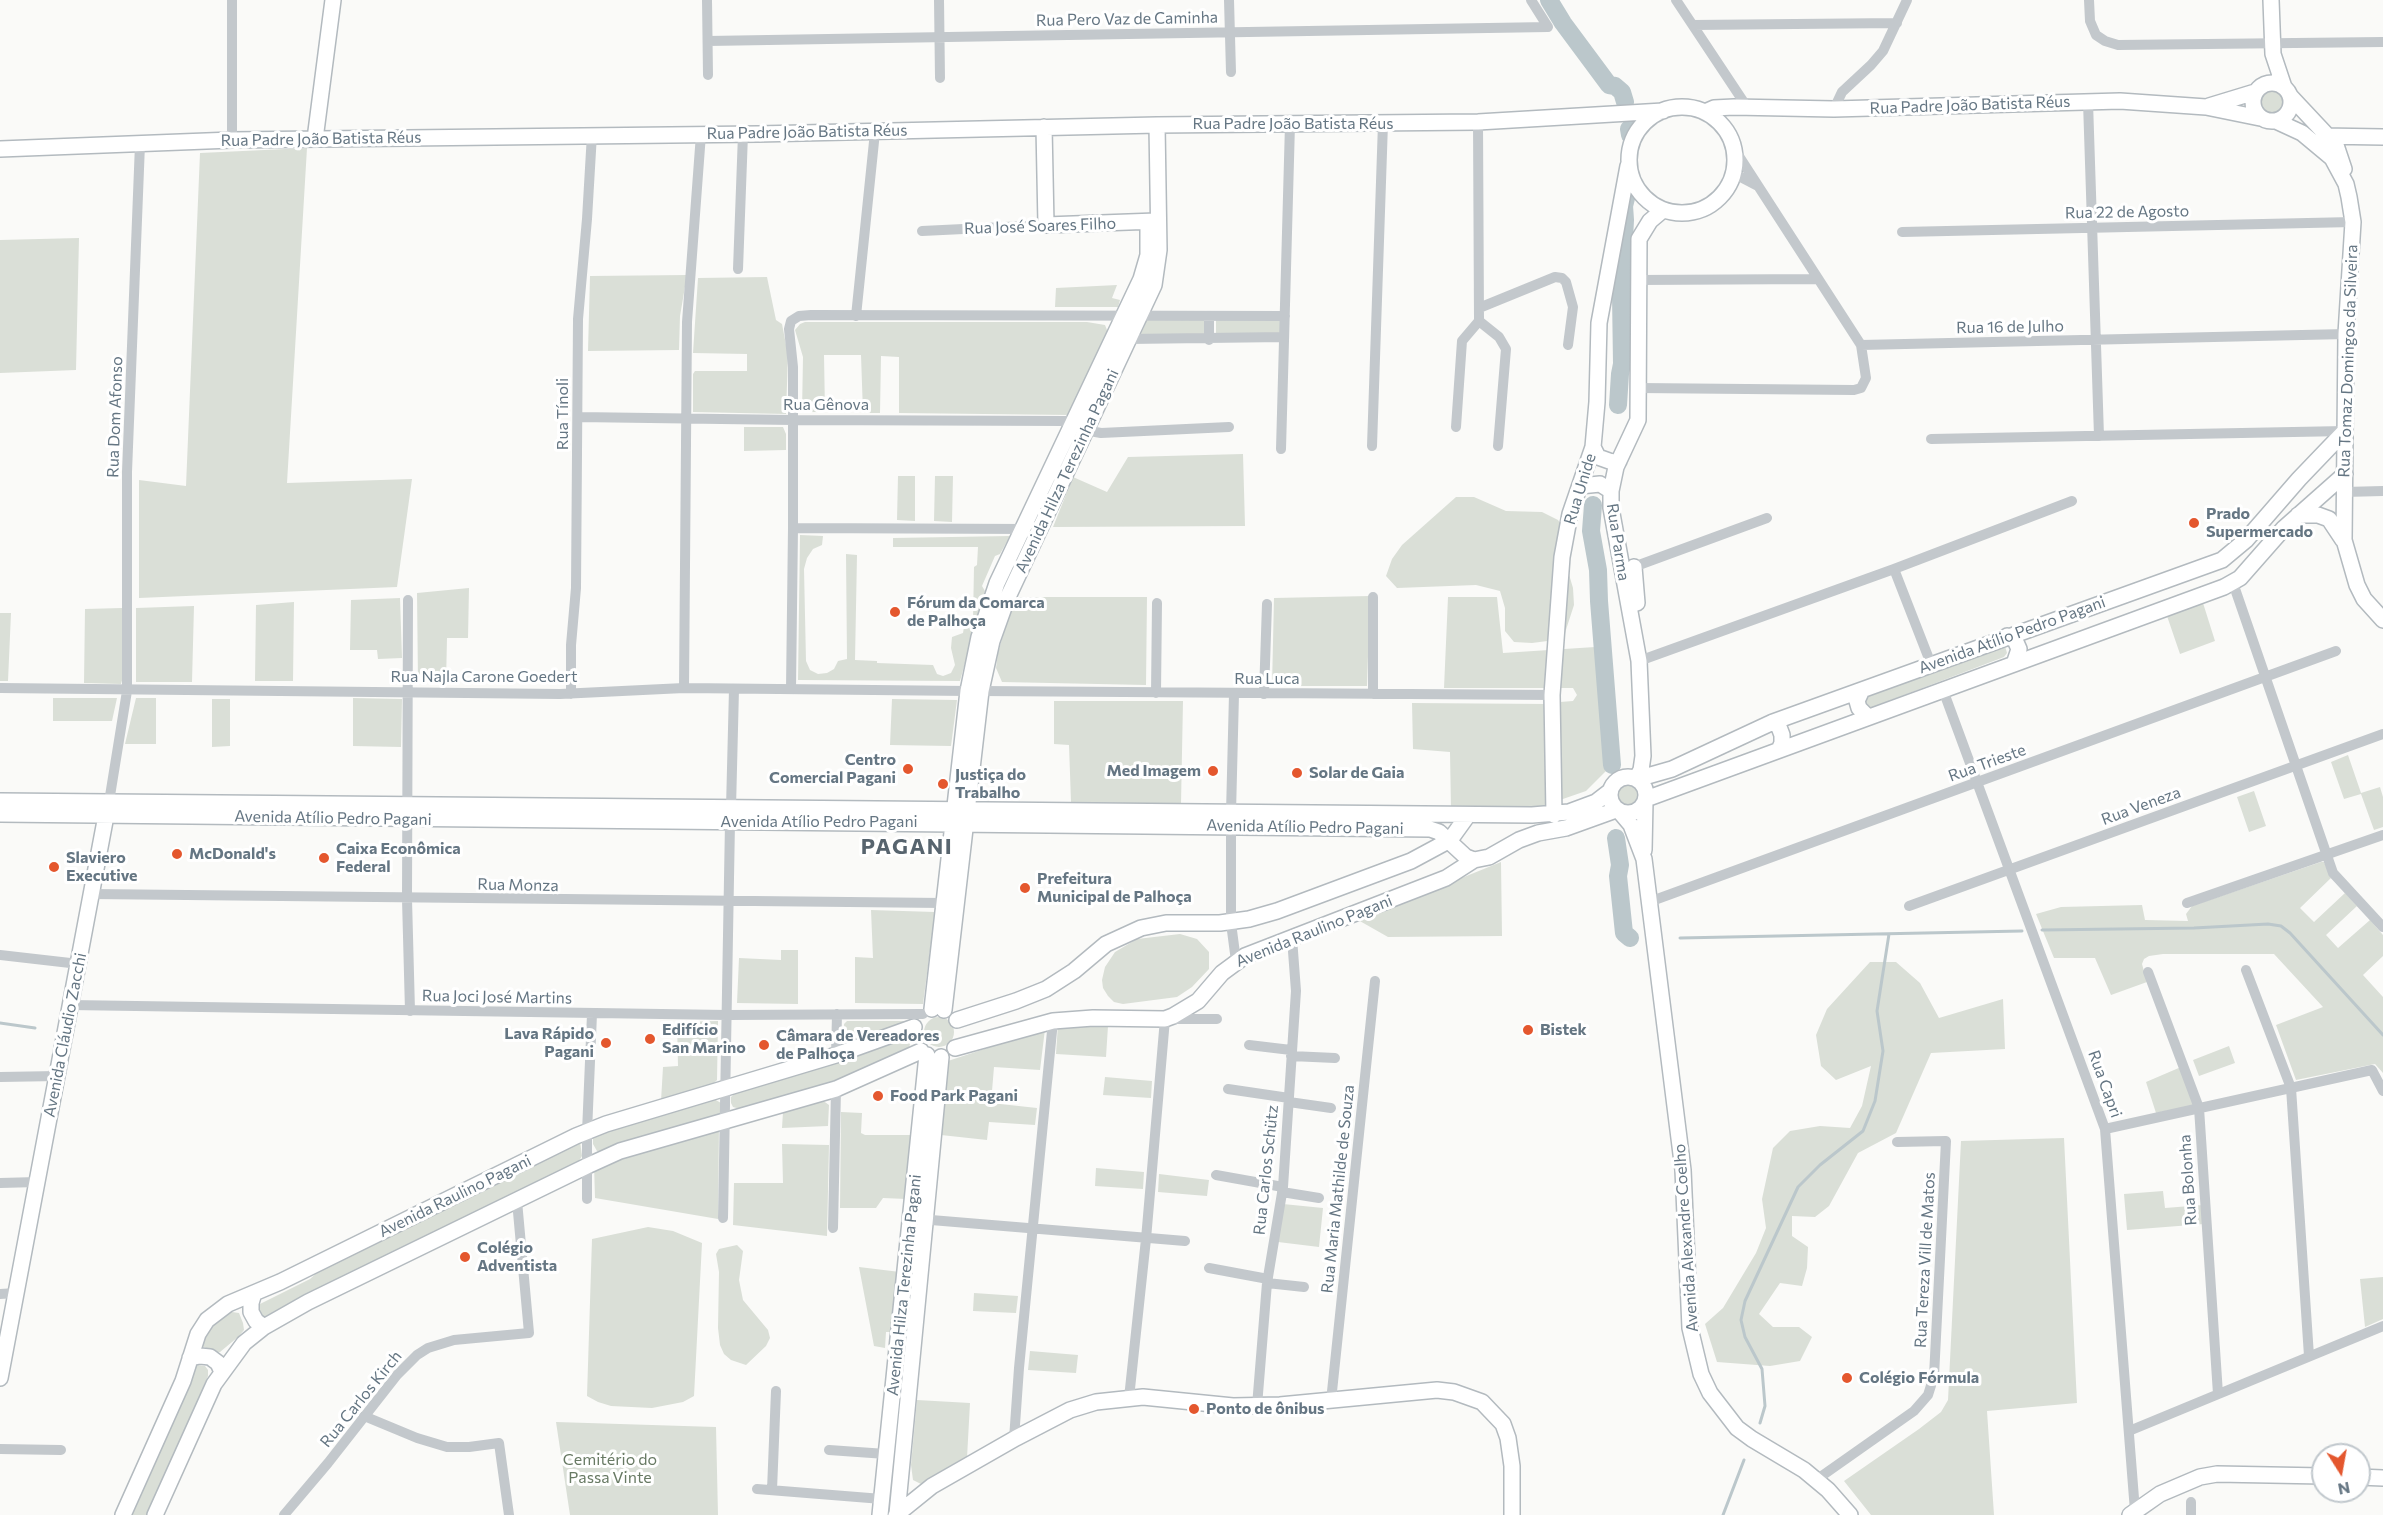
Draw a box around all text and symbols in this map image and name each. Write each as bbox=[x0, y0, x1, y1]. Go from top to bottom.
street label: Rua Pero Vaz de Caminha bbox=[1036, 8, 1218, 30]
street label: Rua Padre João Batista Réus bbox=[1869, 92, 2071, 118]
street label: Rua Padre João Batista Réus bbox=[1193, 114, 1393, 134]
street label: Rua Padre João Batista Réus bbox=[706, 121, 908, 143]
street label: Rua Padre João Batista Réus bbox=[220, 128, 422, 150]
street label: Rua 22 de Agosto bbox=[2065, 201, 2189, 223]
street label: Rua José Soares Filho bbox=[964, 214, 1116, 238]
street label: Rua Tomaz Domingos da Silveira bbox=[2334, 244, 2362, 478]
street label: Rua 16 de Julho bbox=[1956, 316, 2064, 338]
street label: Rua Dom Afonso bbox=[103, 356, 127, 478]
street label: Avenida Hilza Terezinha Pagani bbox=[1011, 366, 1123, 576]
street label: Rua Tínoli bbox=[553, 378, 573, 450]
street label: Rua Gênova bbox=[783, 395, 869, 415]
street label: Rua Unide bbox=[1560, 451, 1600, 527]
street label: Rua Parma bbox=[1602, 502, 1634, 582]
place label: Prado Supermercado bbox=[2206, 504, 2313, 542]
marker: Prado Supermercado bbox=[2187, 516, 2201, 530]
street label: Avenida Atílio Pedro Pagani bbox=[1916, 592, 2108, 678]
place label: Fórum da Comarca de Palhoça bbox=[907, 593, 1045, 631]
marker: Fórum da Comarca de Palhoça bbox=[888, 605, 902, 619]
street label: Rua Najla Carone Goedert bbox=[390, 667, 578, 687]
street label: Rua Luca bbox=[1234, 669, 1300, 689]
street label: Rua Trieste bbox=[1946, 740, 2028, 786]
place label: Centro Comercial Pagani bbox=[769, 750, 896, 788]
place label: Med Imagem bbox=[1106, 761, 1201, 781]
marker: Centro Comercial Pagani bbox=[901, 762, 915, 776]
place label: Solar de Gaia bbox=[1309, 763, 1404, 783]
marker: Med Imagem bbox=[1206, 764, 1220, 778]
place label: Justiça do Trabalho bbox=[955, 765, 1026, 803]
marker: Solar de Gaia bbox=[1290, 766, 1304, 780]
marker: Justiça do Trabalho bbox=[936, 777, 950, 791]
street label: Rua Veneza bbox=[2099, 783, 2183, 829]
street label: Avenida Atílio Pedro Pagani bbox=[234, 807, 432, 829]
street label: Avenida Atílio Pedro Pagani bbox=[720, 812, 918, 832]
street label: Avenida Atílio Pedro Pagani bbox=[1206, 816, 1404, 838]
district label: PAGANI bbox=[861, 834, 953, 860]
place label: Caixa Econômica Federal bbox=[336, 839, 461, 877]
place label: McDonald's bbox=[189, 844, 276, 864]
marker: McDonald's bbox=[170, 847, 184, 861]
place label: Slaviero Executive bbox=[66, 848, 137, 886]
marker: Caixa Econômica Federal bbox=[317, 851, 331, 865]
marker: Slaviero Executive bbox=[47, 860, 61, 874]
place label: Prefeitura Municipal de Palhoça bbox=[1037, 869, 1192, 907]
street label: Rua Monza bbox=[477, 875, 559, 895]
marker: Prefeitura Municipal de Palhoça bbox=[1018, 881, 1032, 895]
street label: Avenida Raulino Pagani bbox=[1233, 891, 1395, 971]
street label: Avenida Cláudio Zacchi bbox=[40, 951, 90, 1119]
street label: Rua Joci José Martins bbox=[422, 986, 572, 1008]
place label: Edifício San Marino bbox=[662, 1020, 746, 1058]
place label: Bistek bbox=[1540, 1020, 1587, 1040]
marker: Bistek bbox=[1521, 1023, 1535, 1037]
place label: Lava Rápido Pagani bbox=[504, 1024, 594, 1062]
place label: Câmara de Vereadores de Palhoça bbox=[776, 1026, 940, 1064]
marker: Edifício San Marino bbox=[643, 1032, 657, 1046]
marker: Lava Rápido Pagani bbox=[599, 1036, 613, 1050]
marker: Câmara de Vereadores de Palhoça bbox=[757, 1038, 771, 1052]
street label: Rua Capri bbox=[2084, 1048, 2126, 1120]
street label: Rua Maria Mathilde de Souza bbox=[1317, 1084, 1359, 1294]
place label: Food Park Pagani bbox=[890, 1086, 1018, 1106]
marker: Food Park Pagani bbox=[871, 1089, 885, 1103]
street label: Rua Carlos Schütz bbox=[1250, 1104, 1282, 1236]
street label: Rua Bolonha bbox=[2175, 1134, 2201, 1226]
street label: Avenida Alexandre Coelho bbox=[1670, 1143, 1702, 1333]
street label: Avenida Raulino Pagani bbox=[376, 1151, 534, 1241]
street label: Rua Tereza Vill de Matos bbox=[1911, 1172, 1939, 1348]
street label: Avenida Hilza Terezinha Pagani bbox=[883, 1173, 925, 1397]
place label: Colégio Adventista bbox=[477, 1238, 557, 1276]
marker: Colégio Adventista bbox=[458, 1250, 472, 1264]
street label: Rua Carlos Kirch bbox=[316, 1347, 406, 1451]
place label: Colégio Fórmula bbox=[1859, 1368, 1979, 1388]
marker: Colégio Fórmula bbox=[1840, 1371, 1854, 1385]
place label: Ponto de ônibus bbox=[1206, 1399, 1324, 1419]
marker: Ponto de ônibus bbox=[1187, 1402, 1201, 1416]
north arrow bbox=[2311, 1443, 2371, 1503]
park label: Cemitério do Passa Vinte bbox=[563, 1450, 657, 1488]
text: N bbox=[2336, 1479, 2352, 1500]

